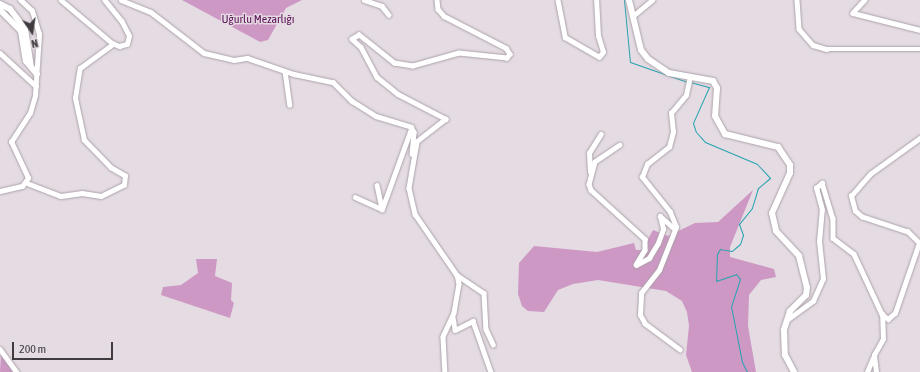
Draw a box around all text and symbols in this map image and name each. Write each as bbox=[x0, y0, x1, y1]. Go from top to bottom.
north arrow bbox=[12, 12, 52, 52]
park label: Uğurlu Mezarlığı bbox=[222, 13, 294, 27]
text: N bbox=[30, 37, 39, 50]
scale bar bbox=[14, 334, 115, 360]
text: 200 m bbox=[19, 342, 46, 356]

